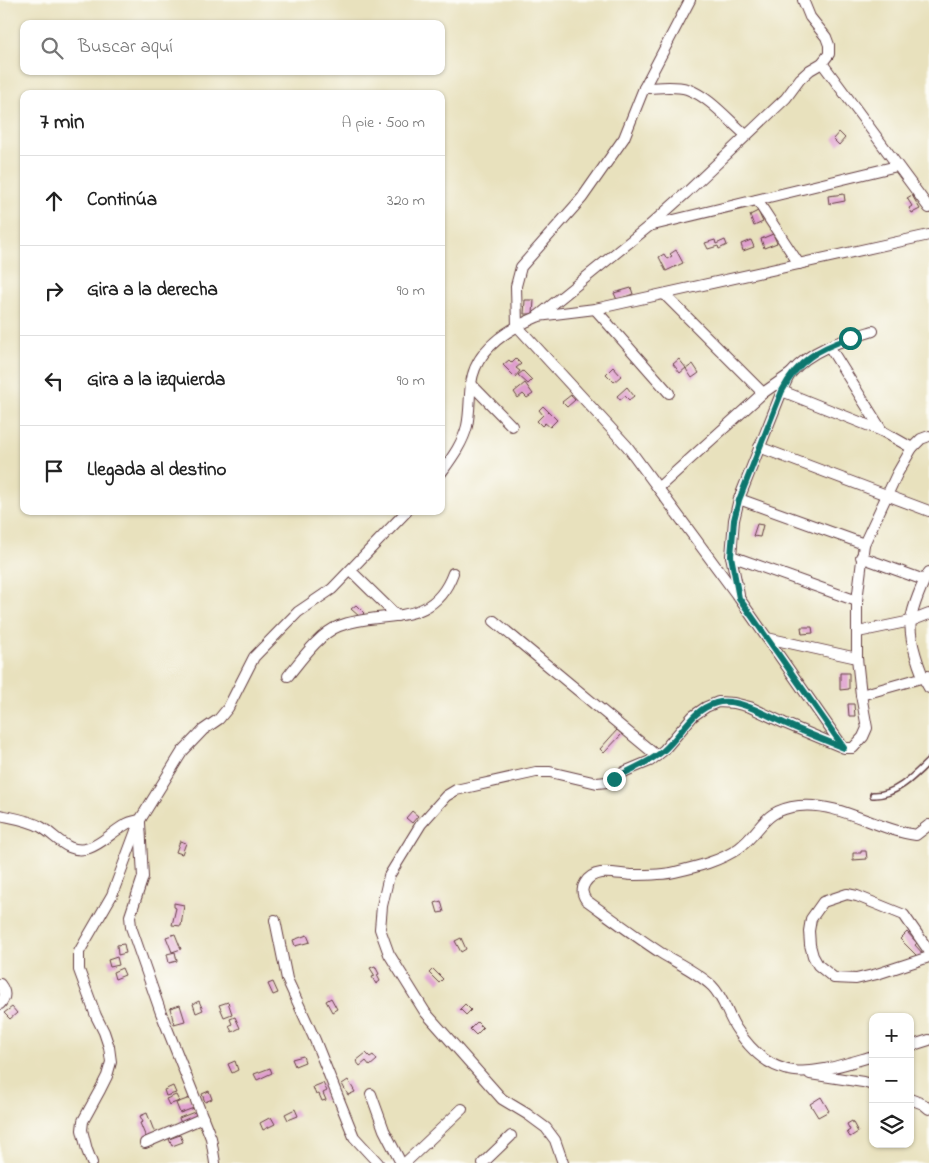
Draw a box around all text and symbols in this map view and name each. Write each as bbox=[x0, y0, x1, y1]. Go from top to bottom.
search box bbox=[20, 20, 445, 75]
icon: search bbox=[38, 34, 66, 62]
text: Buscar aquí bbox=[78, 34, 173, 61]
text: 7 min bbox=[40, 108, 84, 138]
text: A pie · 500 m bbox=[342, 111, 425, 135]
icon: ahead bbox=[40, 187, 68, 215]
text: Continúa bbox=[87, 187, 157, 214]
text: 320 m bbox=[387, 189, 425, 213]
icon: right bbox=[40, 277, 68, 305]
text: Gira a la derecha bbox=[87, 277, 218, 304]
text: 90 m bbox=[397, 279, 425, 303]
route start bbox=[839, 327, 862, 350]
icon: left bbox=[40, 367, 68, 395]
text: Gira a la izquierda bbox=[87, 367, 225, 394]
text: 90 m bbox=[397, 369, 425, 393]
icon: arrive bbox=[40, 457, 68, 485]
text: Llegada al destino bbox=[87, 457, 226, 484]
route end bbox=[603, 768, 626, 791]
map controls bbox=[869, 1013, 914, 1148]
button: + bbox=[869, 1013, 914, 1058]
button: − bbox=[869, 1058, 914, 1103]
button: layers bbox=[869, 1103, 914, 1148]

